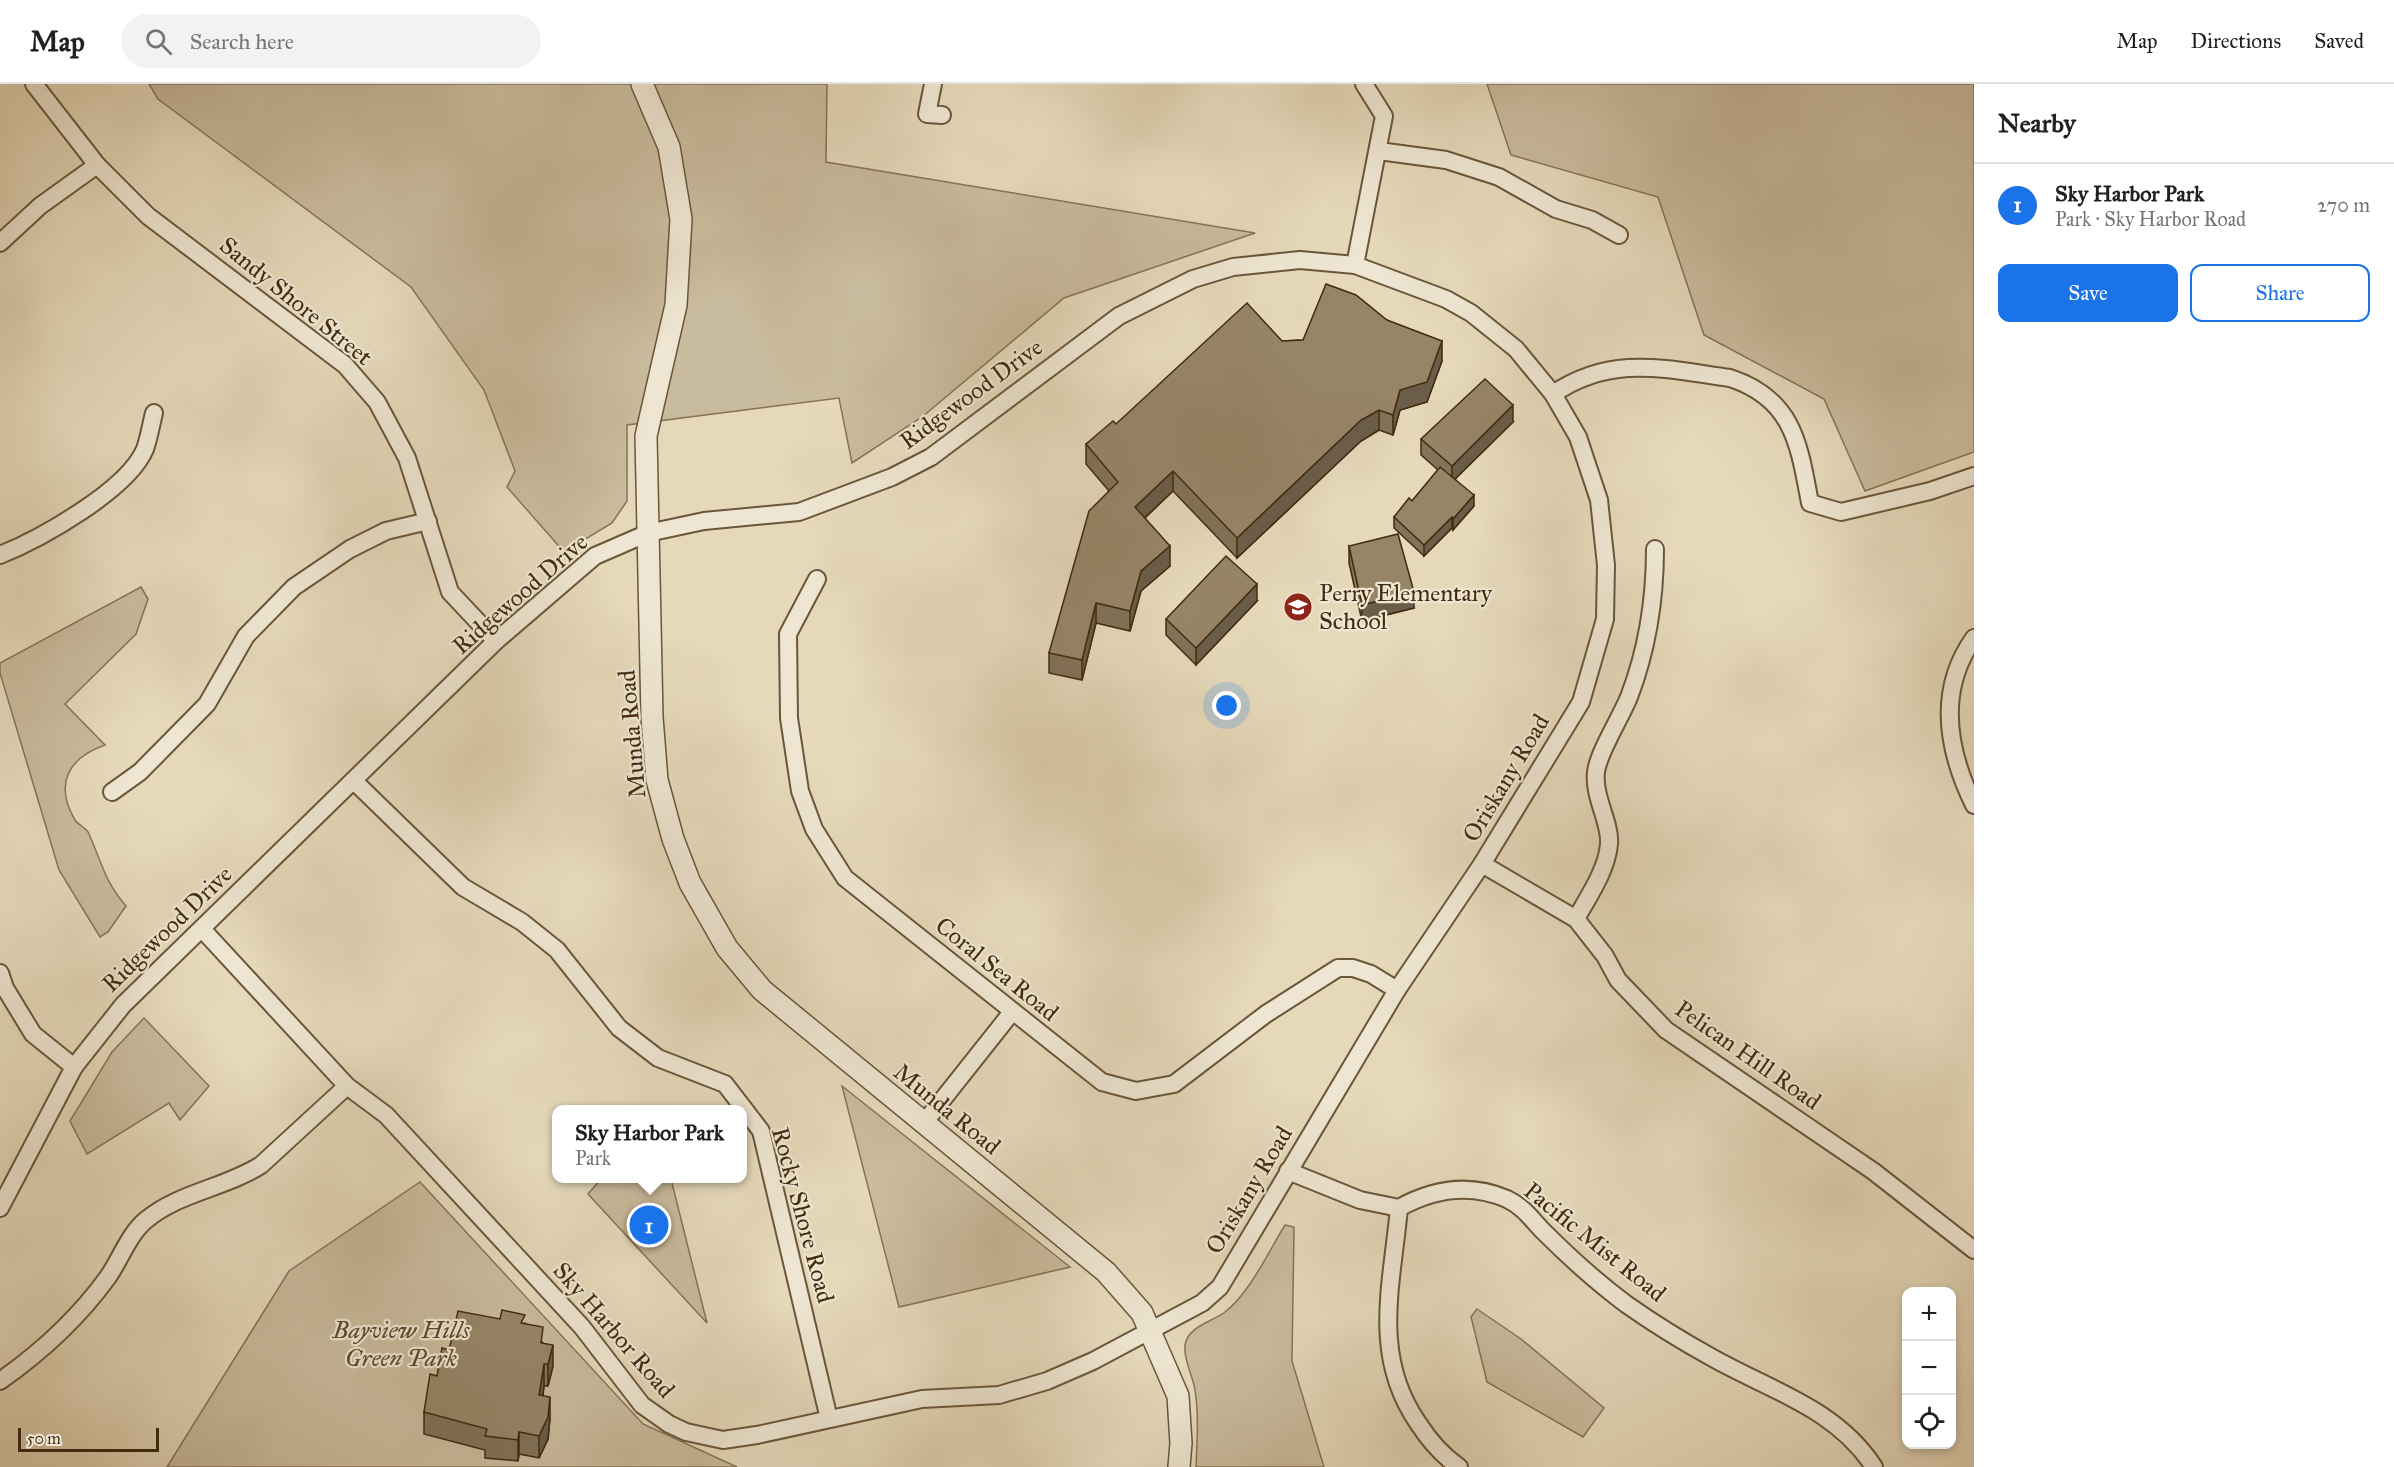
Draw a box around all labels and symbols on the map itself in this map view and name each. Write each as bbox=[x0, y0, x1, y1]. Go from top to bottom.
street label: Sandy Shore Street bbox=[213, 230, 379, 372]
street label: Ridgewood Drive bbox=[894, 332, 1048, 456]
street label: Ridgewood Drive bbox=[446, 527, 594, 661]
place label: Perry Elementary School bbox=[1319, 578, 1493, 636]
school or university icon: Perry Elementary School bbox=[1282, 591, 1314, 623]
street label: Munda Road bbox=[611, 669, 653, 799]
your location bbox=[1212, 691, 1241, 720]
street label: Oriskany Road bbox=[1456, 709, 1556, 847]
street label: Ridgewood Drive bbox=[96, 859, 238, 999]
street label: Coral Sea Road bbox=[929, 910, 1065, 1028]
street label: Pelican Hill Road bbox=[1669, 994, 1827, 1116]
street label: Munda Road bbox=[888, 1057, 1006, 1161]
street label: Oriskany Road bbox=[1199, 1121, 1299, 1259]
street label: Rocky Shore Road bbox=[765, 1124, 841, 1306]
street label: Pacific Mist Road bbox=[1518, 1176, 1672, 1308]
pin: 1 bbox=[630, 1202, 668, 1248]
street label: Sky Harbor Road bbox=[547, 1256, 681, 1404]
park label: Bayview Hills Green Park bbox=[332, 1315, 470, 1373]
scale bar bbox=[18, 1425, 159, 1452]

